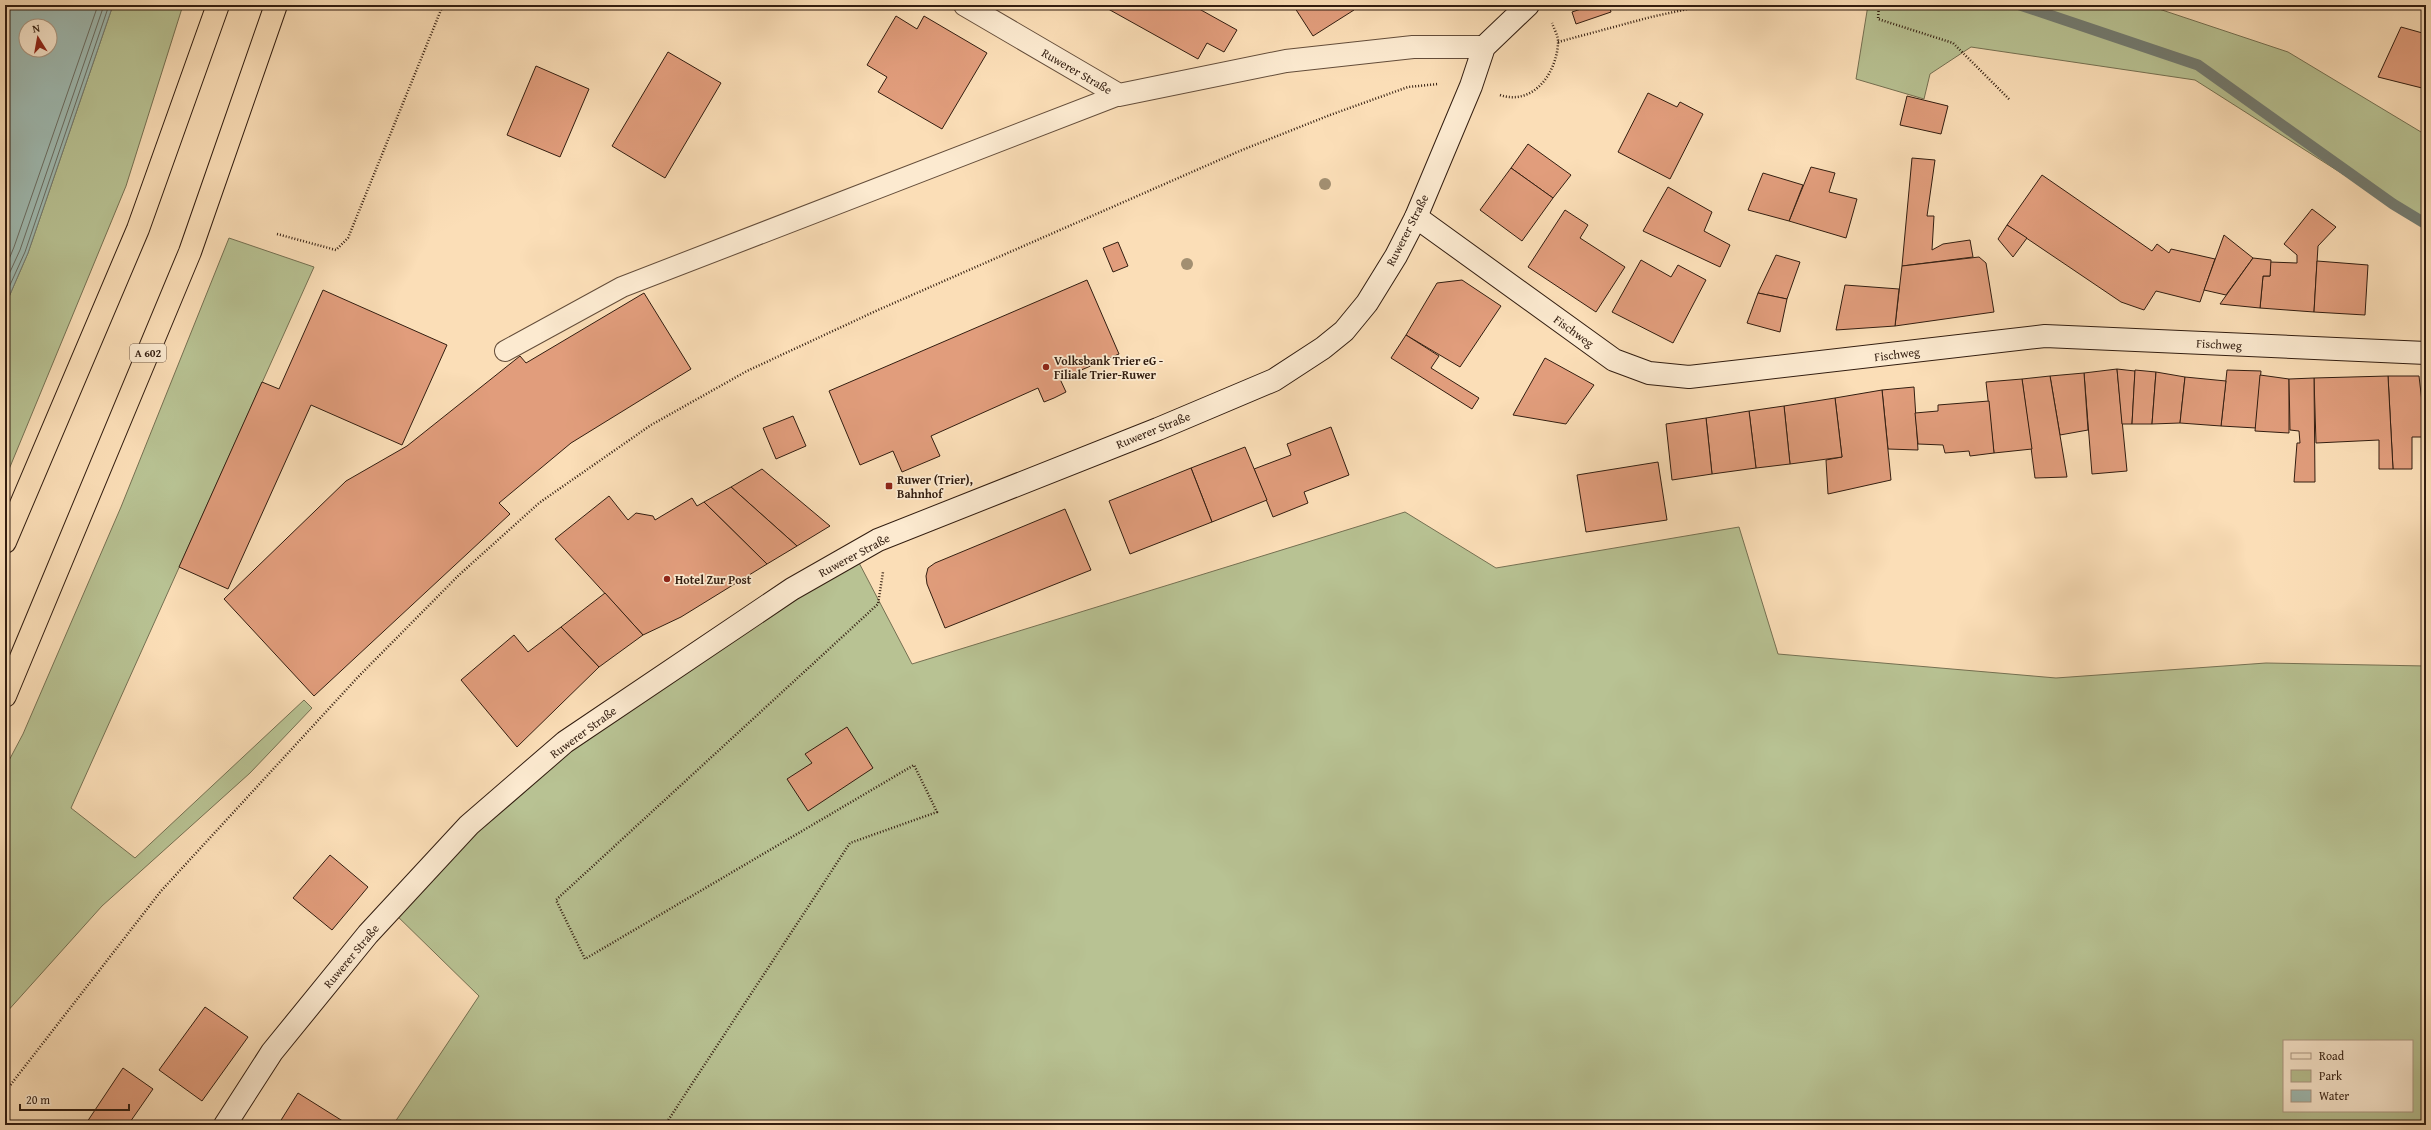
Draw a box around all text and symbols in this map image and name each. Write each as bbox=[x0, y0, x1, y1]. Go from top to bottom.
north arrow bbox=[18, 18, 58, 58]
text: N bbox=[31, 20, 42, 37]
street label: Ruwerer Straße bbox=[1039, 44, 1116, 98]
street label: Ruwerer Straße bbox=[1382, 191, 1433, 269]
street label: Fischweg bbox=[1550, 311, 1598, 351]
street label: Fischweg bbox=[2196, 334, 2242, 354]
street label: Fischweg bbox=[1873, 343, 1921, 365]
road number: A 602 bbox=[130, 344, 166, 362]
place label: Volksbank Trier eG - Filiale Trier-Ruwer bbox=[1054, 352, 1164, 383]
marker: Volksbank Trier eG - Filiale Trier-Ruwer bbox=[1041, 362, 1051, 372]
street label: Ruwerer Straße bbox=[1113, 407, 1193, 453]
place label: Ruwer (Trier), Bahnhof bbox=[897, 471, 973, 502]
marker: Ruwer (Trier), Bahnhof bbox=[884, 481, 894, 491]
street label: Ruwerer Straße bbox=[815, 529, 893, 581]
place label: Hotel Zur Post bbox=[675, 571, 752, 588]
marker: Hotel Zur Post bbox=[662, 574, 672, 584]
street label: Ruwerer Straße bbox=[546, 702, 620, 762]
street label: Ruwerer Straße bbox=[319, 920, 383, 992]
legend bbox=[2283, 1040, 2413, 1112]
text: Road bbox=[2319, 1047, 2345, 1064]
text: Park bbox=[2319, 1067, 2343, 1084]
scale bar bbox=[20, 1086, 129, 1112]
text: Water bbox=[2319, 1087, 2349, 1104]
text: 20 m bbox=[26, 1091, 50, 1108]

